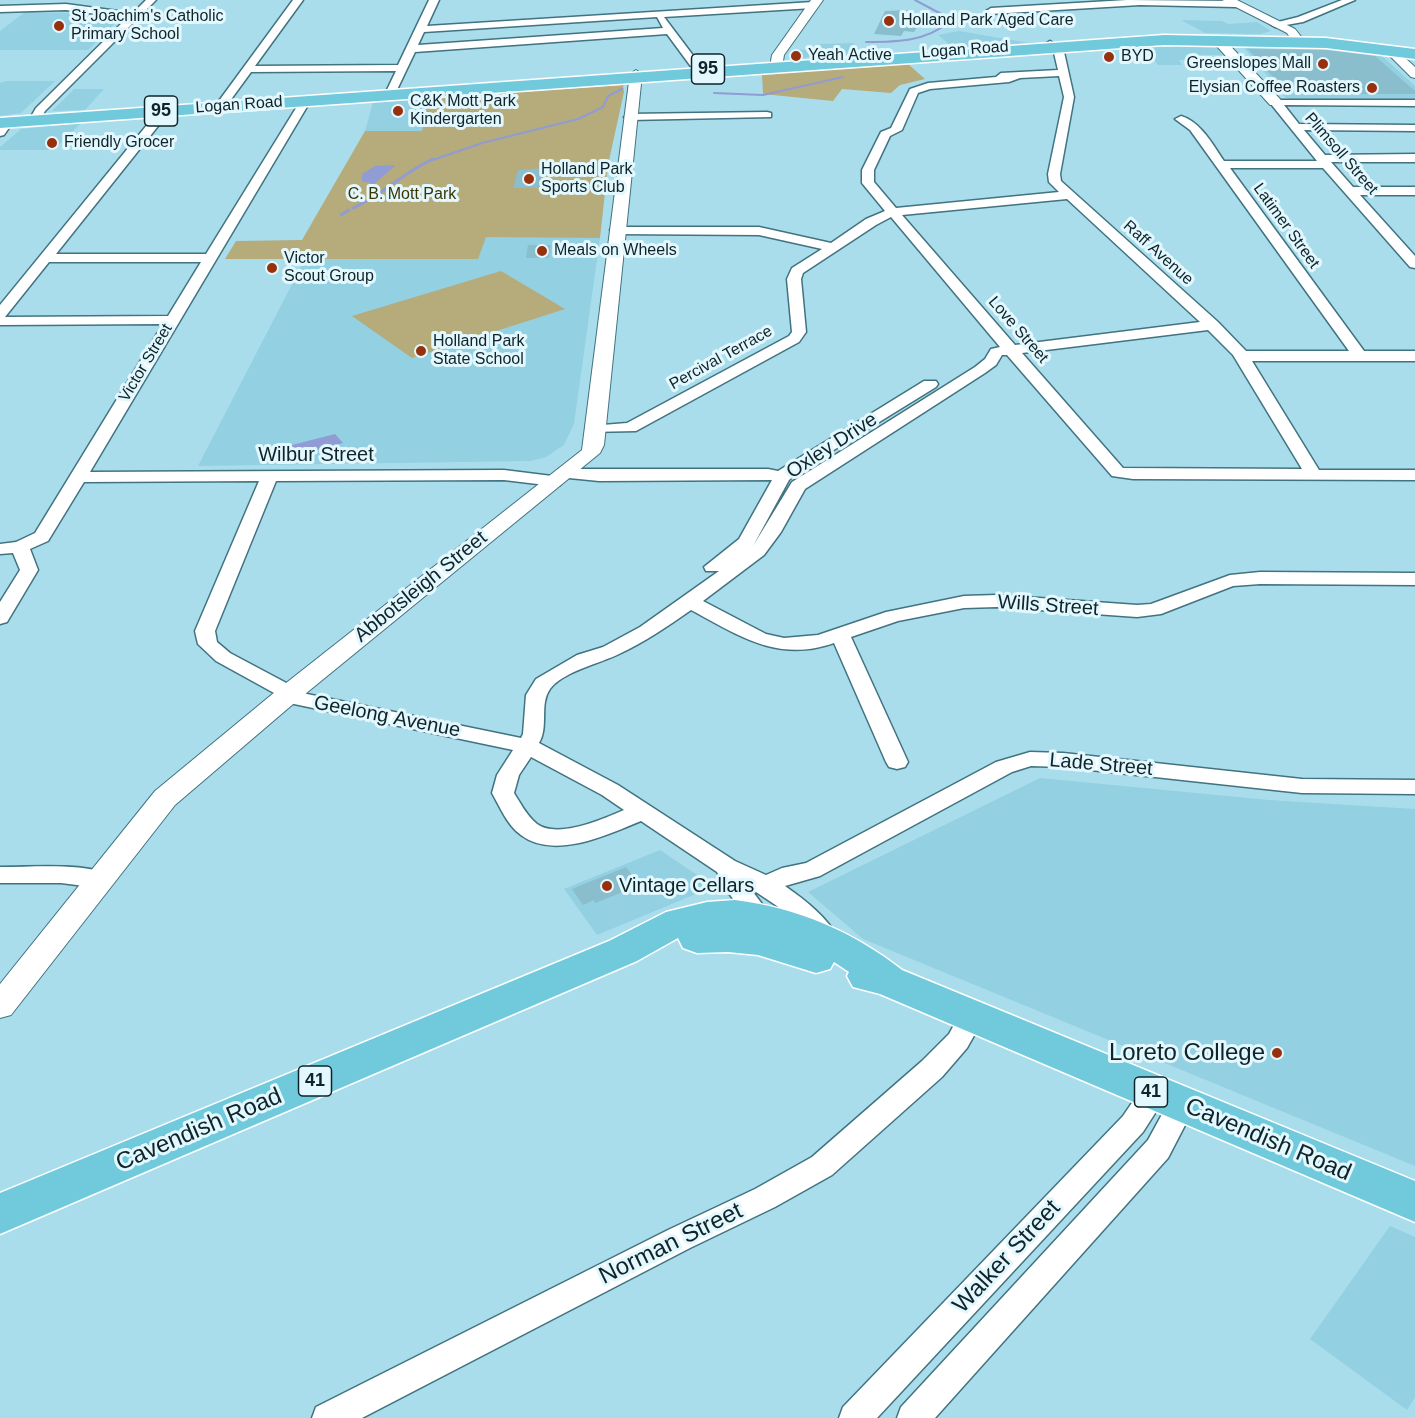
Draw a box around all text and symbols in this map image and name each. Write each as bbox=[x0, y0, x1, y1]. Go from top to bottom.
place label: St Joachim's Catholic Primary School bbox=[71, 7, 223, 45]
place label: Holland Park Aged Care bbox=[901, 11, 1074, 31]
marker: Holland Park Aged Care bbox=[882, 14, 896, 28]
marker: St Joachim's Catholic Primary School bbox=[52, 19, 66, 33]
street label: Logan Road bbox=[921, 37, 1009, 63]
place label: Yeah Active bbox=[808, 46, 892, 66]
place label: BYD bbox=[1121, 47, 1154, 67]
marker: Yeah Active bbox=[789, 49, 803, 63]
marker: BYD bbox=[1102, 50, 1116, 64]
road number: 95 bbox=[692, 54, 724, 84]
place label: Greenslopes Mall bbox=[1186, 54, 1311, 74]
marker: Greenslopes Mall bbox=[1316, 57, 1330, 71]
place label: Elysian Coffee Roasters bbox=[1189, 78, 1360, 98]
marker: Elysian Coffee Roasters bbox=[1365, 81, 1379, 95]
street label: Logan Road bbox=[195, 92, 283, 118]
place label: C&K Mott Park Kindergarten bbox=[410, 92, 516, 130]
road number: 95 bbox=[144, 96, 178, 126]
marker: C&K Mott Park Kindergarten bbox=[391, 104, 405, 118]
street label: Plimsoll Street bbox=[1300, 109, 1382, 199]
place label: Friendly Grocer bbox=[64, 133, 174, 153]
marker: Friendly Grocer bbox=[45, 136, 59, 150]
place label: Holland Park Sports Club bbox=[541, 160, 633, 198]
marker: Holland Park Sports Club bbox=[522, 172, 536, 186]
street label: Latimer Street bbox=[1249, 180, 1323, 272]
park label: C. B. Mott Park bbox=[348, 185, 456, 205]
street label: Raff Avenue bbox=[1119, 217, 1197, 289]
place label: Meals on Wheels bbox=[554, 241, 677, 261]
marker: Meals on Wheels bbox=[535, 244, 549, 258]
place label: Victor Scout Group bbox=[284, 249, 374, 287]
marker: Victor Scout Group bbox=[265, 261, 279, 275]
street label: Love Street bbox=[984, 293, 1052, 367]
street label: Victor Street bbox=[115, 320, 177, 406]
street label: Percival Terrace bbox=[666, 322, 776, 394]
place label: Holland Park State School bbox=[433, 332, 525, 370]
marker: Holland Park State School bbox=[414, 344, 428, 358]
street label: Oxley Drive bbox=[782, 408, 882, 484]
street label: Wilbur Street bbox=[258, 443, 374, 467]
street label: Abbotsleigh Street bbox=[350, 526, 492, 648]
street label: Wills Street bbox=[997, 591, 1099, 621]
street label: Geelong Avenue bbox=[312, 691, 462, 743]
street label: Lade Street bbox=[1048, 749, 1154, 781]
place label: Vintage Cellars bbox=[619, 874, 754, 898]
marker: Vintage Cellars bbox=[600, 879, 614, 893]
place label: Loreto College bbox=[1109, 1039, 1265, 1067]
marker: Loreto College bbox=[1270, 1046, 1284, 1060]
road number: 41 bbox=[298, 1066, 332, 1096]
road number: 41 bbox=[1134, 1077, 1168, 1107]
street label: Cavendish Road bbox=[112, 1082, 286, 1178]
street label: Cavendish Road bbox=[1181, 1092, 1355, 1188]
street label: Walker Street bbox=[947, 1194, 1067, 1320]
street label: Norman Street bbox=[595, 1197, 747, 1291]

